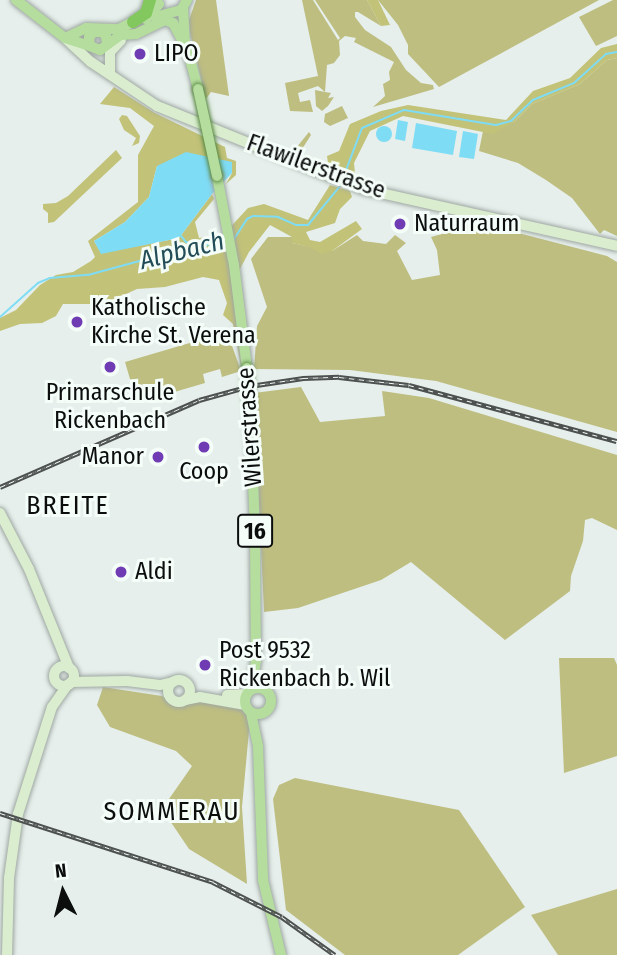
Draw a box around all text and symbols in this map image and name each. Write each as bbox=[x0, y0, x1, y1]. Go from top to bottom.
place label: LIPO bbox=[154, 40, 199, 68]
marker: LIPO bbox=[132, 46, 148, 62]
street label: Flawilerstrasse bbox=[243, 129, 389, 205]
place label: Naturraum bbox=[414, 210, 520, 238]
marker: Naturraum bbox=[392, 216, 408, 232]
water label: Alpbach bbox=[137, 225, 227, 277]
place label: Katholische Kirche St. Verena bbox=[91, 294, 256, 350]
marker: Katholische Kirche St. Verena bbox=[69, 314, 85, 330]
marker: Primarschule Rickenbach bbox=[102, 359, 118, 375]
street label: Wilerstrasse bbox=[231, 366, 269, 488]
place label: Primarschule Rickenbach bbox=[46, 379, 174, 435]
marker: Coop bbox=[196, 439, 212, 455]
place label: Manor bbox=[82, 443, 144, 471]
marker: Manor bbox=[150, 449, 166, 465]
place label: Coop bbox=[179, 458, 229, 486]
district label: BREITE bbox=[27, 490, 109, 522]
road number: 16 bbox=[236, 512, 274, 551]
place label: Aldi bbox=[135, 558, 173, 586]
marker: Aldi bbox=[113, 564, 129, 580]
place label: Post 9532 Rickenbach b. Wil bbox=[219, 637, 390, 693]
marker: Post 9532 Rickenbach b. Wil bbox=[197, 657, 213, 673]
district label: SOMMERAU bbox=[104, 796, 240, 828]
north arrow bbox=[28, 857, 98, 927]
text: N bbox=[54, 859, 68, 883]

